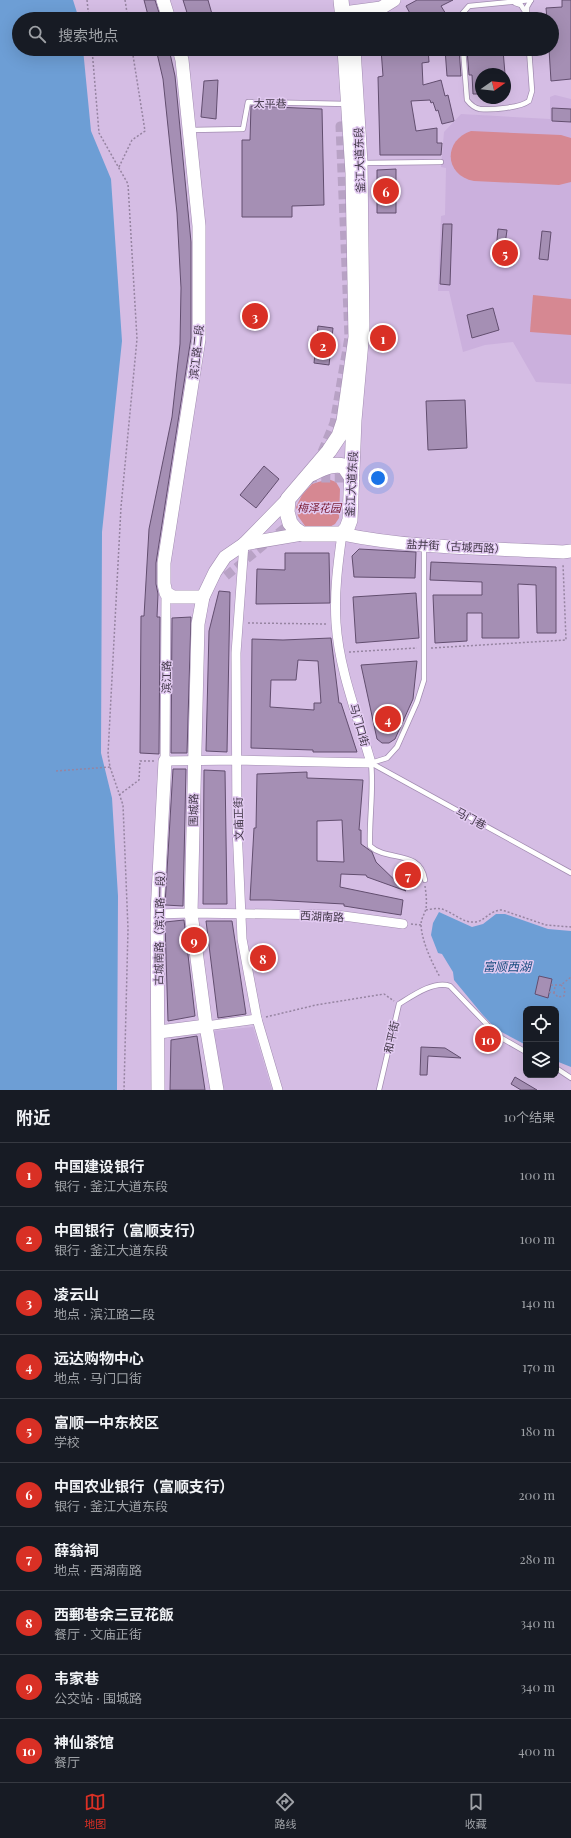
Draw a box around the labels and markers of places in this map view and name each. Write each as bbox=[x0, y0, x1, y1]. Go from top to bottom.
pin: 6 bbox=[373, 176, 399, 206]
pin: 5 bbox=[492, 238, 518, 268]
pin: 3 bbox=[242, 301, 268, 331]
pin: 1 bbox=[370, 323, 396, 353]
pin: 2 bbox=[310, 330, 336, 360]
pin: 4 bbox=[375, 704, 401, 734]
pin: 7 bbox=[395, 860, 421, 890]
pin: 9 bbox=[181, 925, 207, 955]
pin: 8 bbox=[250, 943, 276, 973]
pin: 10 bbox=[475, 1024, 501, 1054]

